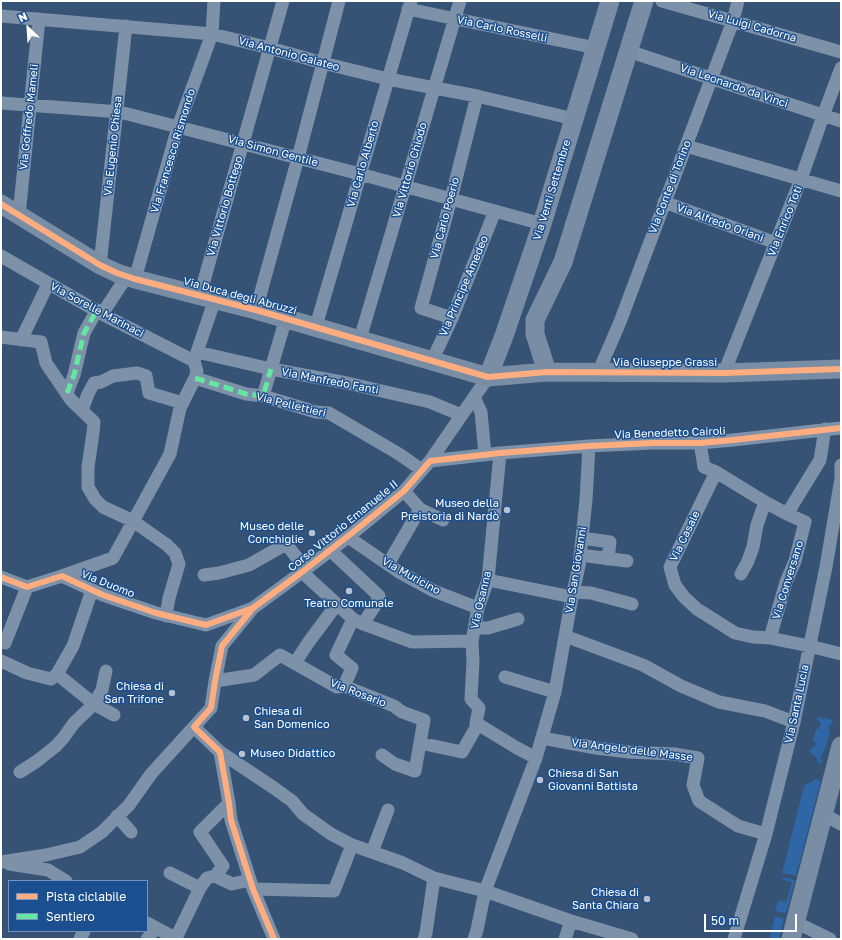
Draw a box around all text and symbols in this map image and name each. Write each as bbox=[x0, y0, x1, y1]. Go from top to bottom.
street label: Via Luigi Cadorna bbox=[706, 7, 798, 45]
north arrow bbox=[8, 8, 48, 48]
text: N bbox=[16, 9, 29, 24]
street label: Via Carlo Rosselli bbox=[456, 13, 548, 45]
street label: Via Antonio Galateo bbox=[237, 34, 341, 74]
street label: Via Leonardo da Vinci bbox=[678, 61, 790, 111]
street label: Via Goffredo Mameli bbox=[17, 63, 41, 171]
street label: Via Francesco Rismondo bbox=[148, 87, 198, 215]
street label: Via Eugenio Chiesa bbox=[101, 95, 125, 197]
street label: Via Carlo Alberto bbox=[344, 119, 382, 209]
street label: Via Vittorio Chiodo bbox=[390, 121, 430, 219]
street label: Via Simon Gentile bbox=[226, 133, 320, 169]
street label: Via Venti Settembre bbox=[530, 138, 574, 242]
street label: Via Conte di Torino bbox=[646, 138, 694, 236]
street label: Via Vittorio Bottego bbox=[204, 154, 246, 258]
street label: Via Carlo Poerio bbox=[428, 176, 462, 260]
street label: Via Enrico Toti bbox=[765, 184, 805, 258]
street label: Via Alfredo Oriani bbox=[675, 201, 765, 245]
street label: Via Principe Amedeo bbox=[437, 233, 491, 339]
street label: Via Duca degli Abruzzi bbox=[182, 274, 298, 318]
street label: Via Sorelle Marinaci bbox=[48, 280, 146, 340]
street label: Via Giuseppe Grassi bbox=[613, 356, 717, 370]
street label: Via Manfredo Fanti bbox=[280, 365, 380, 397]
street label: Via Pellettieri bbox=[255, 390, 327, 420]
street label: Via Benedetto Cairoli bbox=[614, 424, 726, 442]
street label: Corso Vittorio Emanuele II bbox=[285, 478, 401, 574]
place label: Museo della Preistoria di Nardò bbox=[401, 497, 499, 523]
marker: Museo della Preistoria di Nardò bbox=[502, 505, 512, 515]
street label: Via Casale bbox=[667, 508, 703, 564]
place label: Museo delle Conchiglie bbox=[240, 520, 304, 546]
street label: Via San Giovanni bbox=[563, 526, 589, 614]
marker: Museo delle Conchiglie bbox=[307, 528, 317, 538]
street label: Via Conversano bbox=[770, 539, 806, 621]
street label: Via Muricino bbox=[379, 554, 443, 598]
street label: Via Duomo bbox=[79, 567, 137, 601]
street label: Via Osanna bbox=[468, 570, 494, 630]
marker: Teatro Comunale bbox=[344, 586, 354, 596]
place label: Teatro Comunale bbox=[304, 597, 394, 611]
street label: Via Santa Lucia bbox=[782, 663, 812, 745]
street label: Via Rosario bbox=[328, 676, 388, 710]
place label: Chiesa di San Trifone bbox=[105, 680, 164, 706]
marker: Chiesa di San Trifone bbox=[167, 688, 177, 698]
place label: Chiesa di San Domenico bbox=[254, 705, 329, 731]
marker: Chiesa di San Domenico bbox=[241, 713, 251, 723]
street label: Via Angelo delle Masse bbox=[571, 736, 693, 764]
place label: Museo Didattico bbox=[250, 747, 335, 761]
marker: Museo Didattico bbox=[237, 749, 247, 759]
place label: Chiesa di San Giovanni Battista bbox=[548, 767, 638, 793]
marker: Chiesa di San Giovanni Battista bbox=[535, 775, 545, 785]
legend bbox=[8, 880, 148, 932]
place label: Chiesa di Santa Chiara bbox=[572, 886, 639, 912]
text: Pista ciclabile bbox=[46, 889, 126, 904]
marker: Chiesa di Santa Chiara bbox=[642, 894, 652, 904]
scale bar bbox=[706, 906, 799, 932]
text: Sentiero bbox=[46, 909, 95, 924]
text: 50 m bbox=[711, 913, 739, 928]

